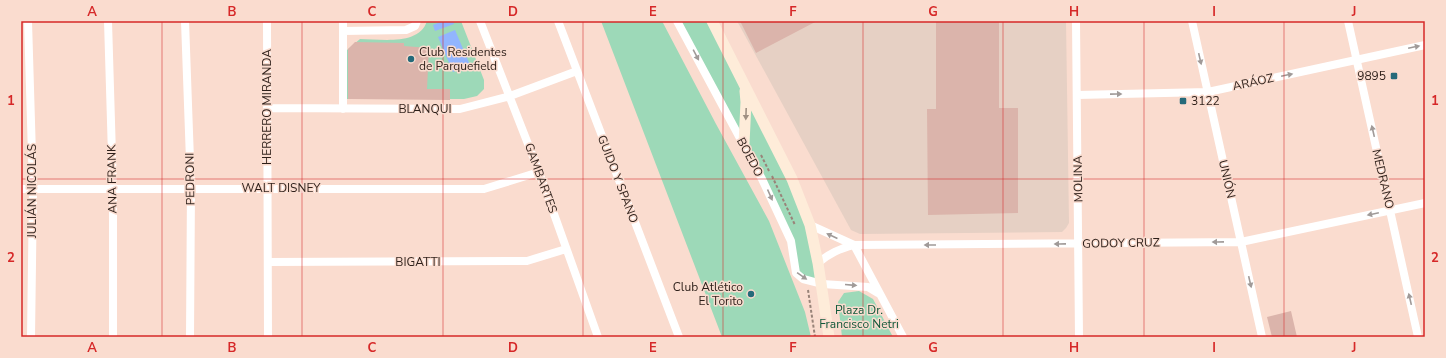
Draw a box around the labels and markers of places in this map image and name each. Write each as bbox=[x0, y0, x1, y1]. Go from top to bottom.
place label: Club Residentes de Parquefield bbox=[419, 44, 507, 74]
marker: Club Residentes de Parquefield bbox=[406, 54, 416, 64]
place label: 9895 bbox=[1357, 68, 1386, 84]
marker: 9895 bbox=[1389, 71, 1399, 81]
place label: 3122 bbox=[1191, 93, 1220, 109]
marker: 3122 bbox=[1178, 96, 1188, 106]
place label: Club Atlético El Torito bbox=[673, 279, 743, 309]
marker: Club Atlético El Torito bbox=[746, 289, 756, 299]

